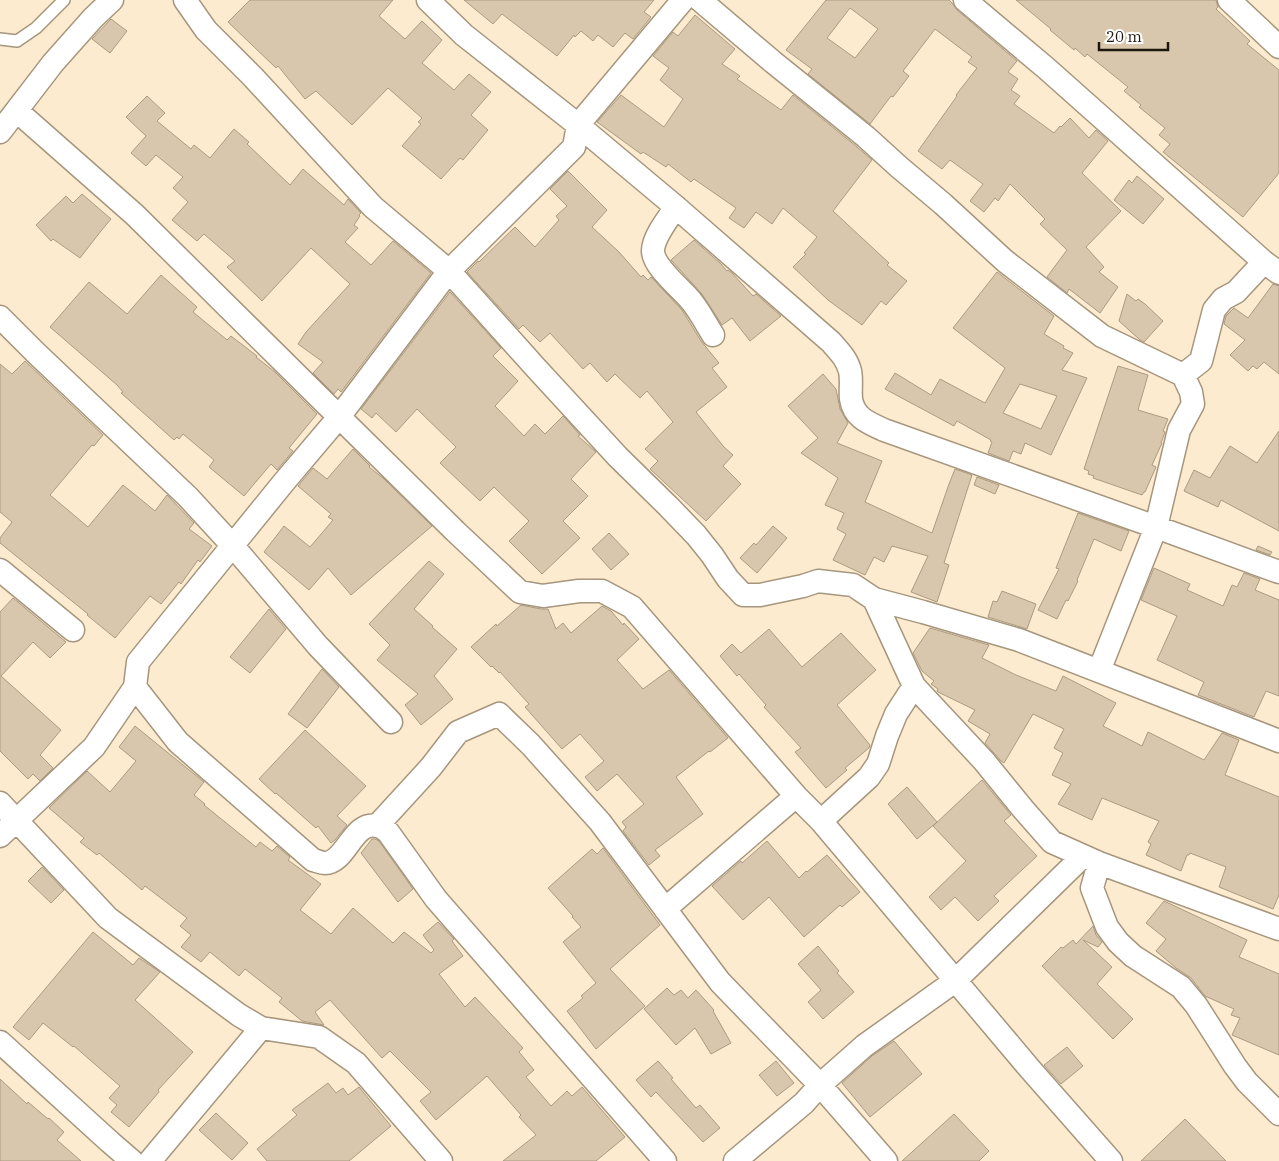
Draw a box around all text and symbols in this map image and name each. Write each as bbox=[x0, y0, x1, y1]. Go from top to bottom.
scale bar bbox=[1099, 20, 1168, 52]
text: 20 m bbox=[1106, 27, 1142, 46]

